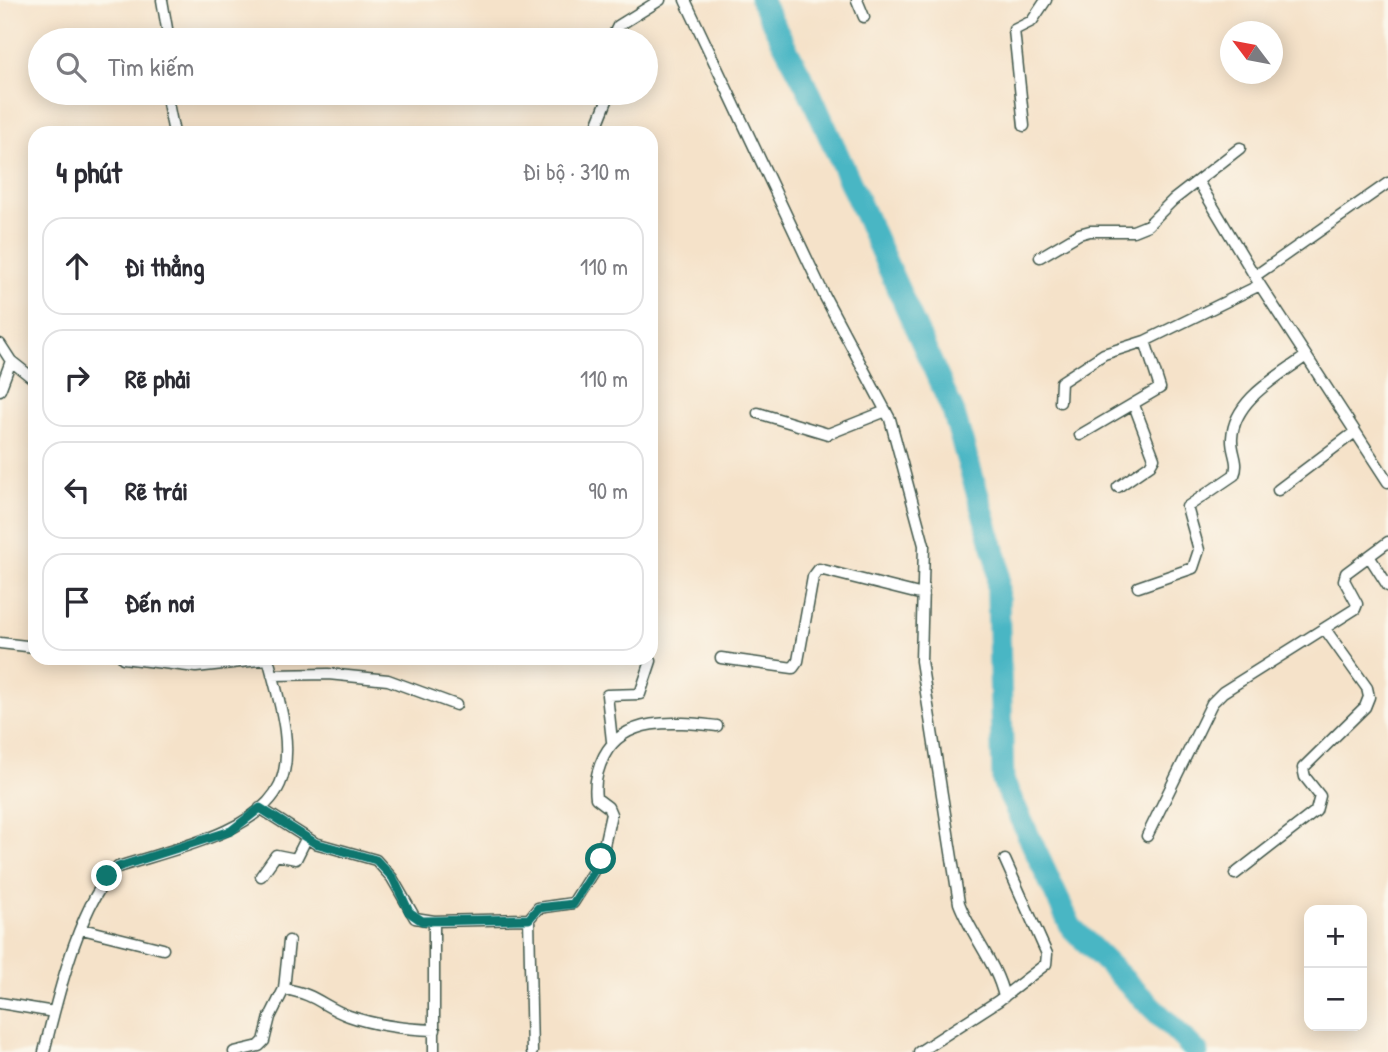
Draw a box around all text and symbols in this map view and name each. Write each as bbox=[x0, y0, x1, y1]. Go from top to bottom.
north arrow bbox=[1220, 21, 1283, 84]
search box bbox=[28, 28, 658, 105]
icon: search bbox=[52, 48, 90, 86]
text: Tìm kiếm bbox=[108, 49, 194, 84]
text: 4 phút bbox=[56, 152, 122, 192]
text: Đi bộ · 310 m bbox=[523, 156, 630, 187]
icon: ahead bbox=[58, 247, 96, 285]
text: Đi thẳng bbox=[125, 249, 204, 284]
text: 110 m bbox=[580, 251, 628, 282]
icon: right bbox=[58, 359, 96, 397]
text: Rẽ phải bbox=[125, 361, 191, 396]
text: 110 m bbox=[580, 363, 628, 394]
icon: left bbox=[58, 471, 96, 509]
text: Rẽ trái bbox=[125, 473, 188, 508]
text: 90 m bbox=[588, 475, 628, 506]
icon: arrive bbox=[58, 583, 96, 621]
text: Đến nơi bbox=[125, 585, 195, 620]
route start bbox=[585, 843, 616, 874]
route end bbox=[91, 860, 122, 891]
map controls bbox=[1304, 905, 1367, 1031]
button: + bbox=[1304, 905, 1367, 968]
button: − bbox=[1304, 968, 1367, 1031]

